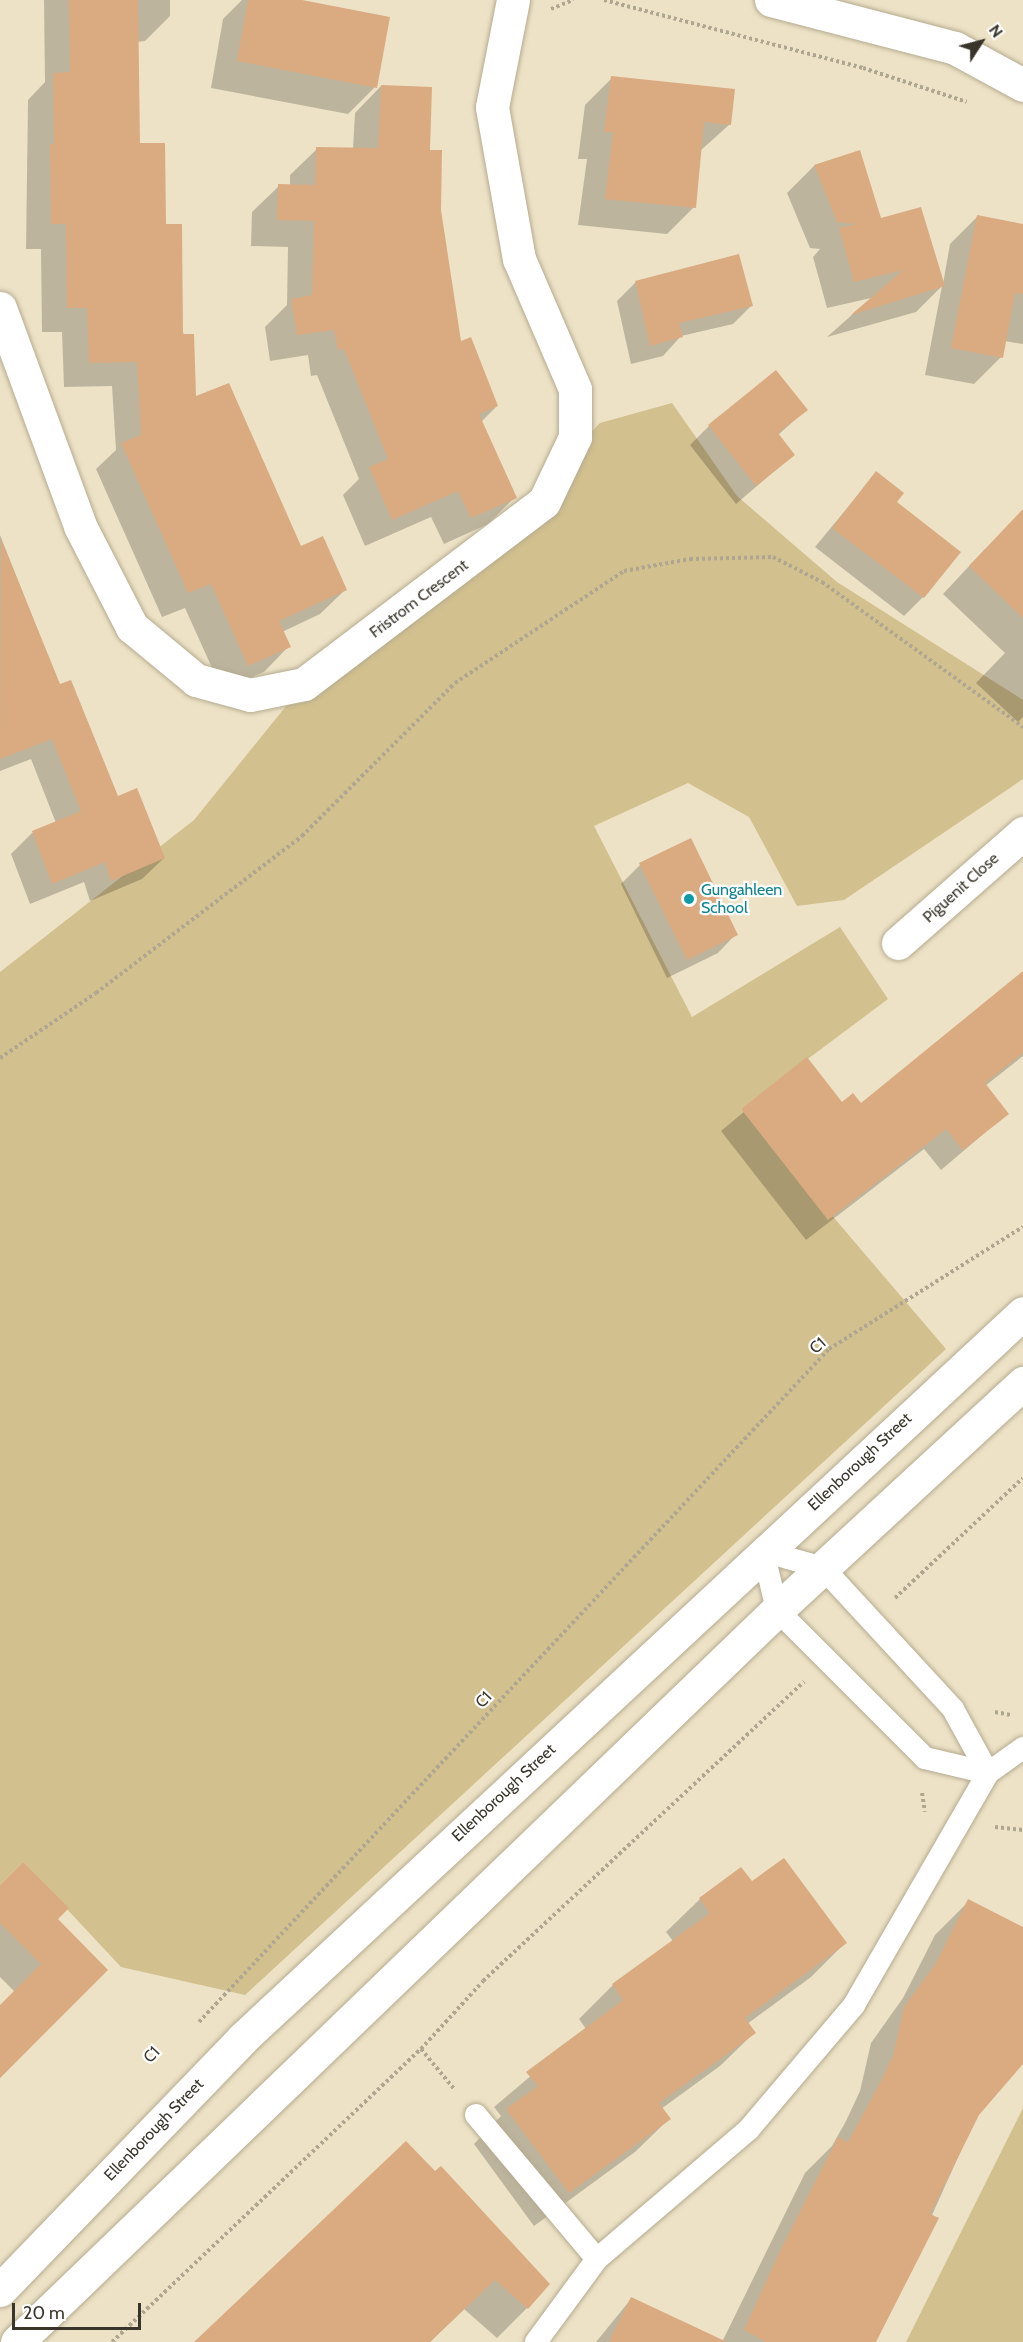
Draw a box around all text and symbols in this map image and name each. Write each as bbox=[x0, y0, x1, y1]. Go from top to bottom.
north arrow bbox=[951, 12, 1011, 72]
text: N bbox=[985, 21, 1007, 41]
street label: Fristrom Crescent bbox=[366, 556, 472, 642]
street label: Piguenit Close bbox=[919, 849, 1003, 927]
place label: Gungahleen School bbox=[701, 880, 782, 918]
marker: Gungahleen School bbox=[682, 892, 696, 906]
street label: C1 bbox=[806, 1334, 830, 1358]
street label: Ellenborough Street bbox=[804, 1409, 916, 1515]
street label: C1 bbox=[472, 1688, 496, 1712]
street label: Ellenborough Street bbox=[448, 1740, 560, 1846]
street label: C1 bbox=[140, 2043, 164, 2067]
street label: Ellenborough Street bbox=[100, 2075, 208, 2185]
scale bar bbox=[15, 2291, 144, 2329]
text: 20 m bbox=[23, 2302, 65, 2324]

